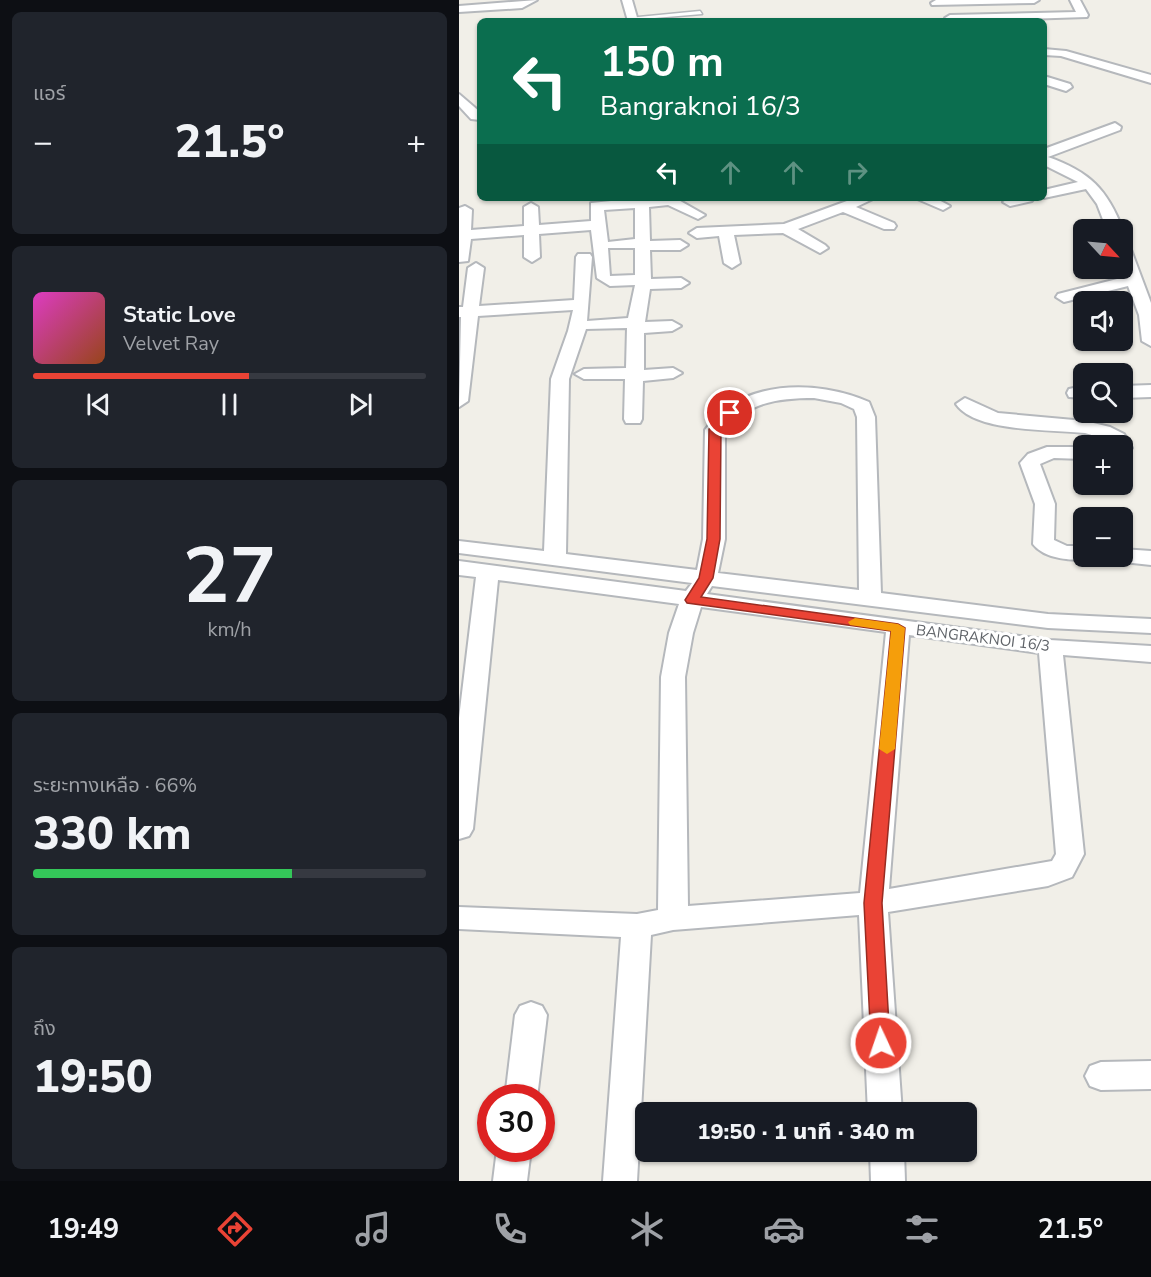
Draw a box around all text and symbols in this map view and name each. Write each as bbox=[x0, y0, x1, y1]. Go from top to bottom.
text: 150 m bbox=[600, 34, 724, 91]
icon: left bbox=[501, 42, 579, 120]
text: แอร์ bbox=[33, 80, 65, 107]
text: Bangraknoi 16/3 bbox=[600, 88, 801, 125]
text: 21.5° bbox=[175, 112, 284, 173]
text: − bbox=[33, 120, 53, 165]
text: + bbox=[406, 120, 426, 165]
icon: left bbox=[651, 156, 684, 189]
icon: ahead bbox=[714, 156, 747, 189]
icon: ahead bbox=[777, 156, 810, 189]
icon: right bbox=[840, 156, 873, 189]
north arrow bbox=[1073, 219, 1133, 279]
map controls bbox=[1073, 219, 1133, 567]
button: sound bbox=[1073, 291, 1133, 351]
text: Static Love bbox=[123, 300, 236, 330]
text: Velvet Ray bbox=[123, 330, 219, 357]
button: search bbox=[1073, 363, 1133, 423]
pin bbox=[704, 387, 755, 438]
icon: previous bbox=[82, 388, 115, 421]
icon: pause bbox=[213, 388, 246, 421]
icon: next bbox=[344, 388, 377, 421]
icon: arrive bbox=[713, 396, 746, 429]
button: + bbox=[1073, 435, 1133, 495]
button: − bbox=[1073, 507, 1133, 567]
text: 27 bbox=[183, 523, 276, 630]
text: km/h bbox=[207, 616, 252, 643]
street label: BANGRAKNOI 16/3 bbox=[915, 620, 1051, 656]
text: ระยะทางเหลือ · 66% bbox=[33, 772, 197, 799]
text: 330 km bbox=[33, 804, 192, 865]
position arrow bbox=[849, 1011, 913, 1075]
text: ถึง bbox=[33, 1015, 56, 1042]
text: 19:50 bbox=[33, 1047, 153, 1108]
speed limit sign: 30 bbox=[477, 1084, 555, 1162]
text: 19:50 · 1 นาที · 340 m bbox=[697, 1117, 915, 1147]
icon: directions bbox=[214, 1208, 256, 1250]
icon: music bbox=[352, 1208, 394, 1250]
icon: phone bbox=[489, 1208, 531, 1250]
icon: climate bbox=[626, 1208, 668, 1250]
icon: car bbox=[763, 1208, 805, 1250]
icon: filters bbox=[901, 1208, 943, 1250]
text: 19:49 bbox=[48, 1211, 119, 1248]
text: 21.5° bbox=[1038, 1211, 1103, 1248]

